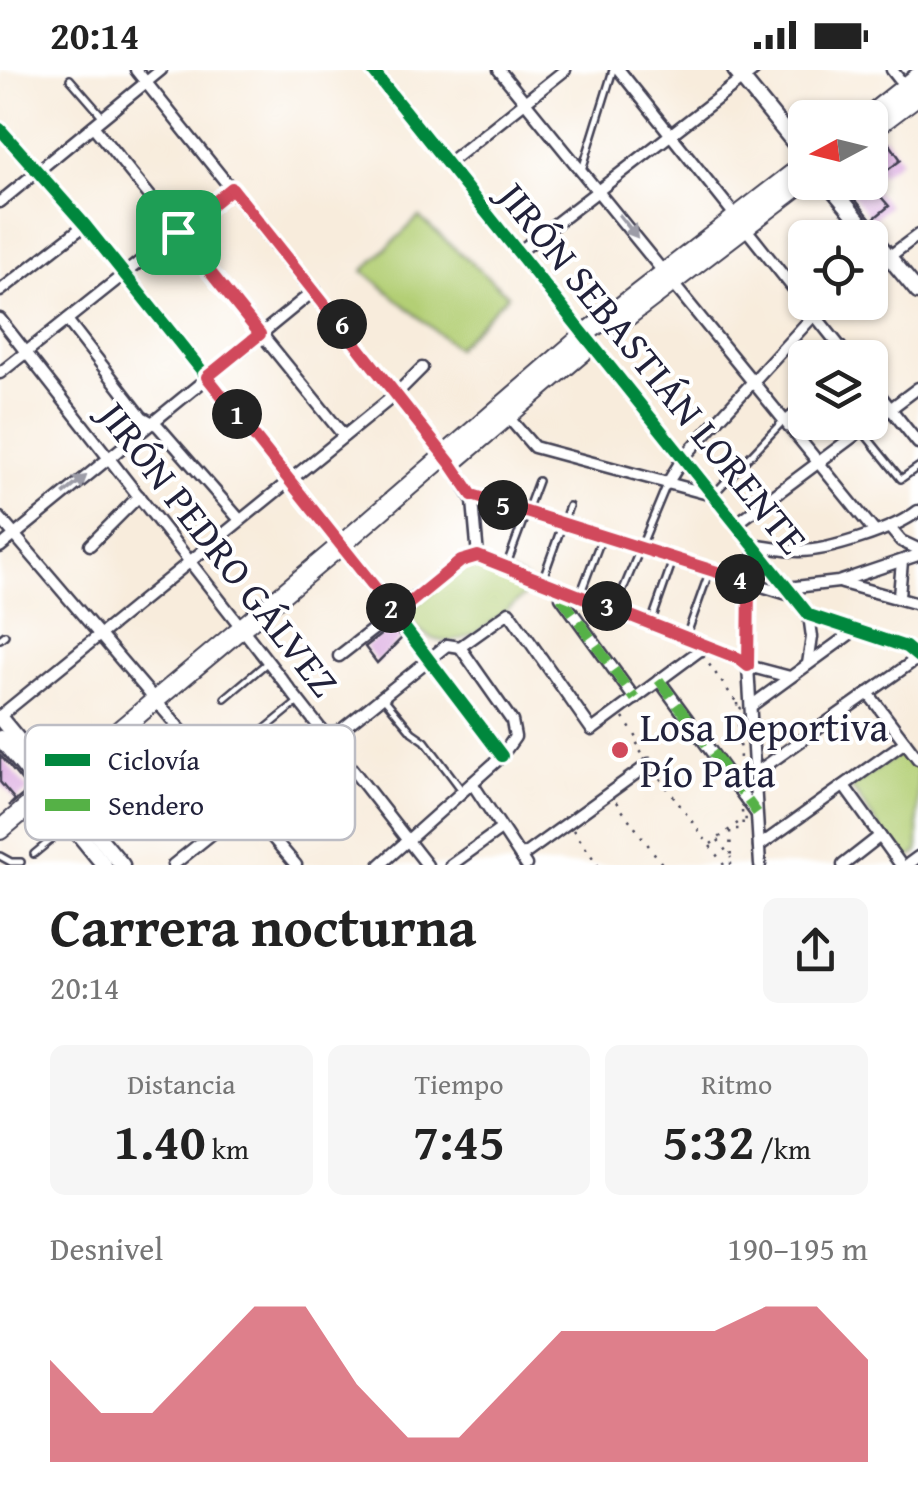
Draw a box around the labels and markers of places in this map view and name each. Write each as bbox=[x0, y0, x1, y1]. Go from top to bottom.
pin bbox=[136, 190, 221, 275]
pin: 6 bbox=[317, 299, 367, 349]
pin: 1 bbox=[212, 389, 262, 439]
pin: 5 bbox=[478, 480, 528, 530]
pin: 4 bbox=[715, 554, 765, 604]
pin: 3 bbox=[582, 581, 632, 631]
pin: 2 bbox=[366, 583, 416, 633]
place label: Losa Deportiva Pío Pata bbox=[640, 697, 889, 802]
marker: Losa Deportiva Pío Pata bbox=[609, 739, 631, 761]

